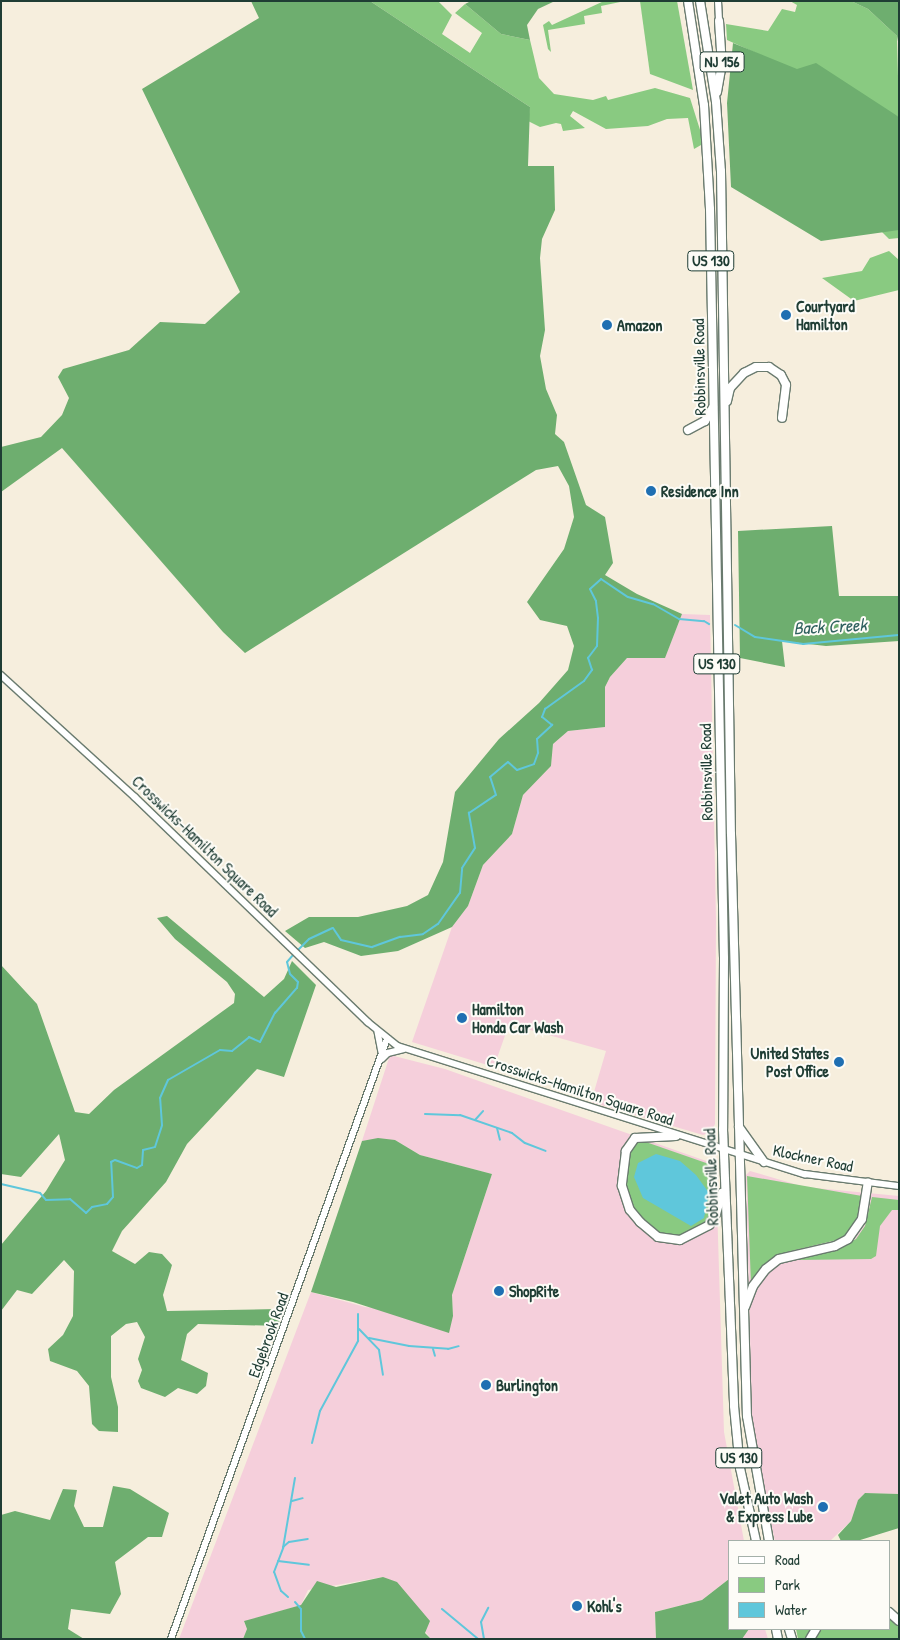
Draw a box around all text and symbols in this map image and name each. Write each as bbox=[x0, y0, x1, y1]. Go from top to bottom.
road number: NJ 156 bbox=[700, 50, 744, 74]
road number: US 130 bbox=[687, 248, 735, 274]
place label: Courtyard Hamilton bbox=[796, 296, 855, 334]
marker: Courtyard Hamilton bbox=[780, 309, 792, 321]
place label: Amazon bbox=[617, 315, 662, 335]
street label: Robbinsville Road bbox=[689, 318, 709, 416]
marker: Amazon bbox=[601, 319, 613, 331]
place label: Residence Inn bbox=[661, 481, 739, 501]
marker: Residence Inn bbox=[645, 485, 657, 497]
water label: Back Creek bbox=[793, 614, 867, 640]
road number: US 130 bbox=[693, 652, 741, 676]
street label: Robbinsville Road bbox=[696, 723, 716, 821]
street label: Crosswicks-Hamilton Square Road bbox=[128, 771, 282, 921]
place label: Hamilton Honda Car Wash bbox=[472, 999, 563, 1037]
marker: Hamilton Honda Car Wash bbox=[456, 1012, 468, 1024]
place label: United States Post Office bbox=[750, 1043, 829, 1081]
street label: Crosswicks-Hamilton Square Road bbox=[484, 1051, 676, 1129]
marker: United States Post Office bbox=[833, 1056, 845, 1068]
street label: Robbinsville Road bbox=[700, 1128, 722, 1226]
street label: Klockner Road bbox=[771, 1140, 855, 1176]
place label: ShopRite bbox=[509, 1281, 559, 1301]
marker: ShopRite bbox=[493, 1285, 505, 1297]
street label: Edgebrook Road bbox=[244, 1290, 292, 1380]
place label: Burlington bbox=[496, 1375, 558, 1395]
marker: Burlington bbox=[480, 1379, 492, 1391]
road number: US 130 bbox=[715, 1446, 763, 1470]
place label: Valet Auto Wash & Express Lube bbox=[719, 1488, 813, 1526]
marker: Valet Auto Wash & Express Lube bbox=[817, 1501, 829, 1513]
legend bbox=[728, 1540, 890, 1630]
text: Road bbox=[775, 1549, 800, 1570]
text: Park bbox=[775, 1574, 800, 1595]
place label: Kohl's bbox=[587, 1596, 622, 1616]
text: Water bbox=[775, 1599, 807, 1620]
marker: Kohl's bbox=[571, 1600, 583, 1612]

